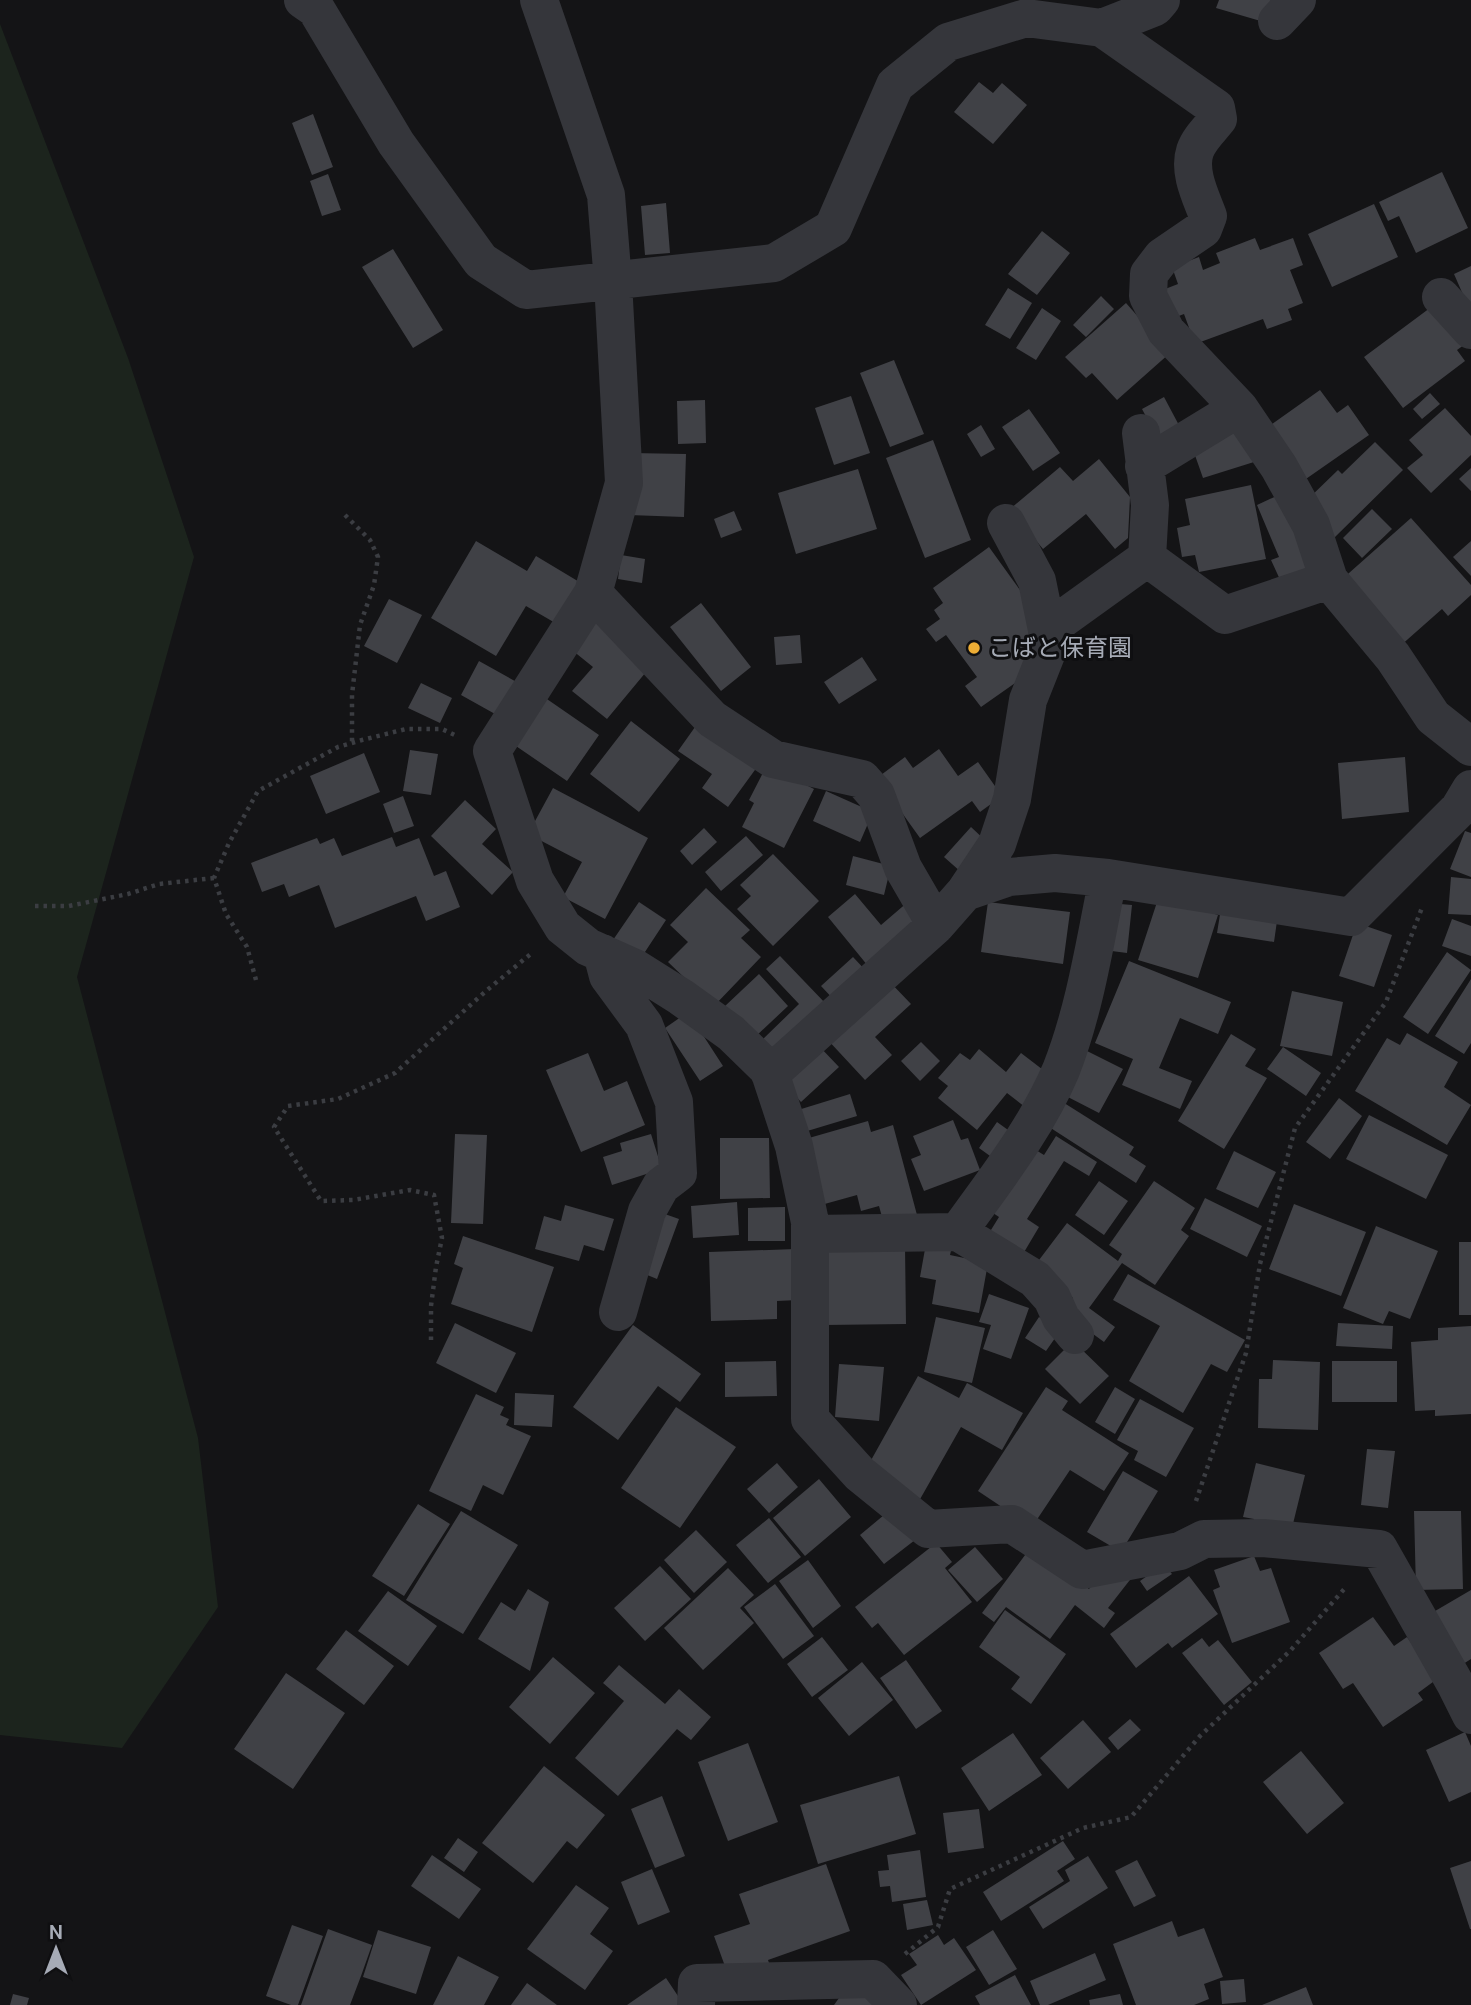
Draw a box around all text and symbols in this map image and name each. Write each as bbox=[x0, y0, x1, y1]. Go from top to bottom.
place label: こばと保育園 bbox=[988, 632, 1132, 663]
marker: こばと保育園 bbox=[966, 640, 982, 656]
north arrow bbox=[21, 1914, 91, 1984]
text: N bbox=[49, 1920, 63, 1945]

